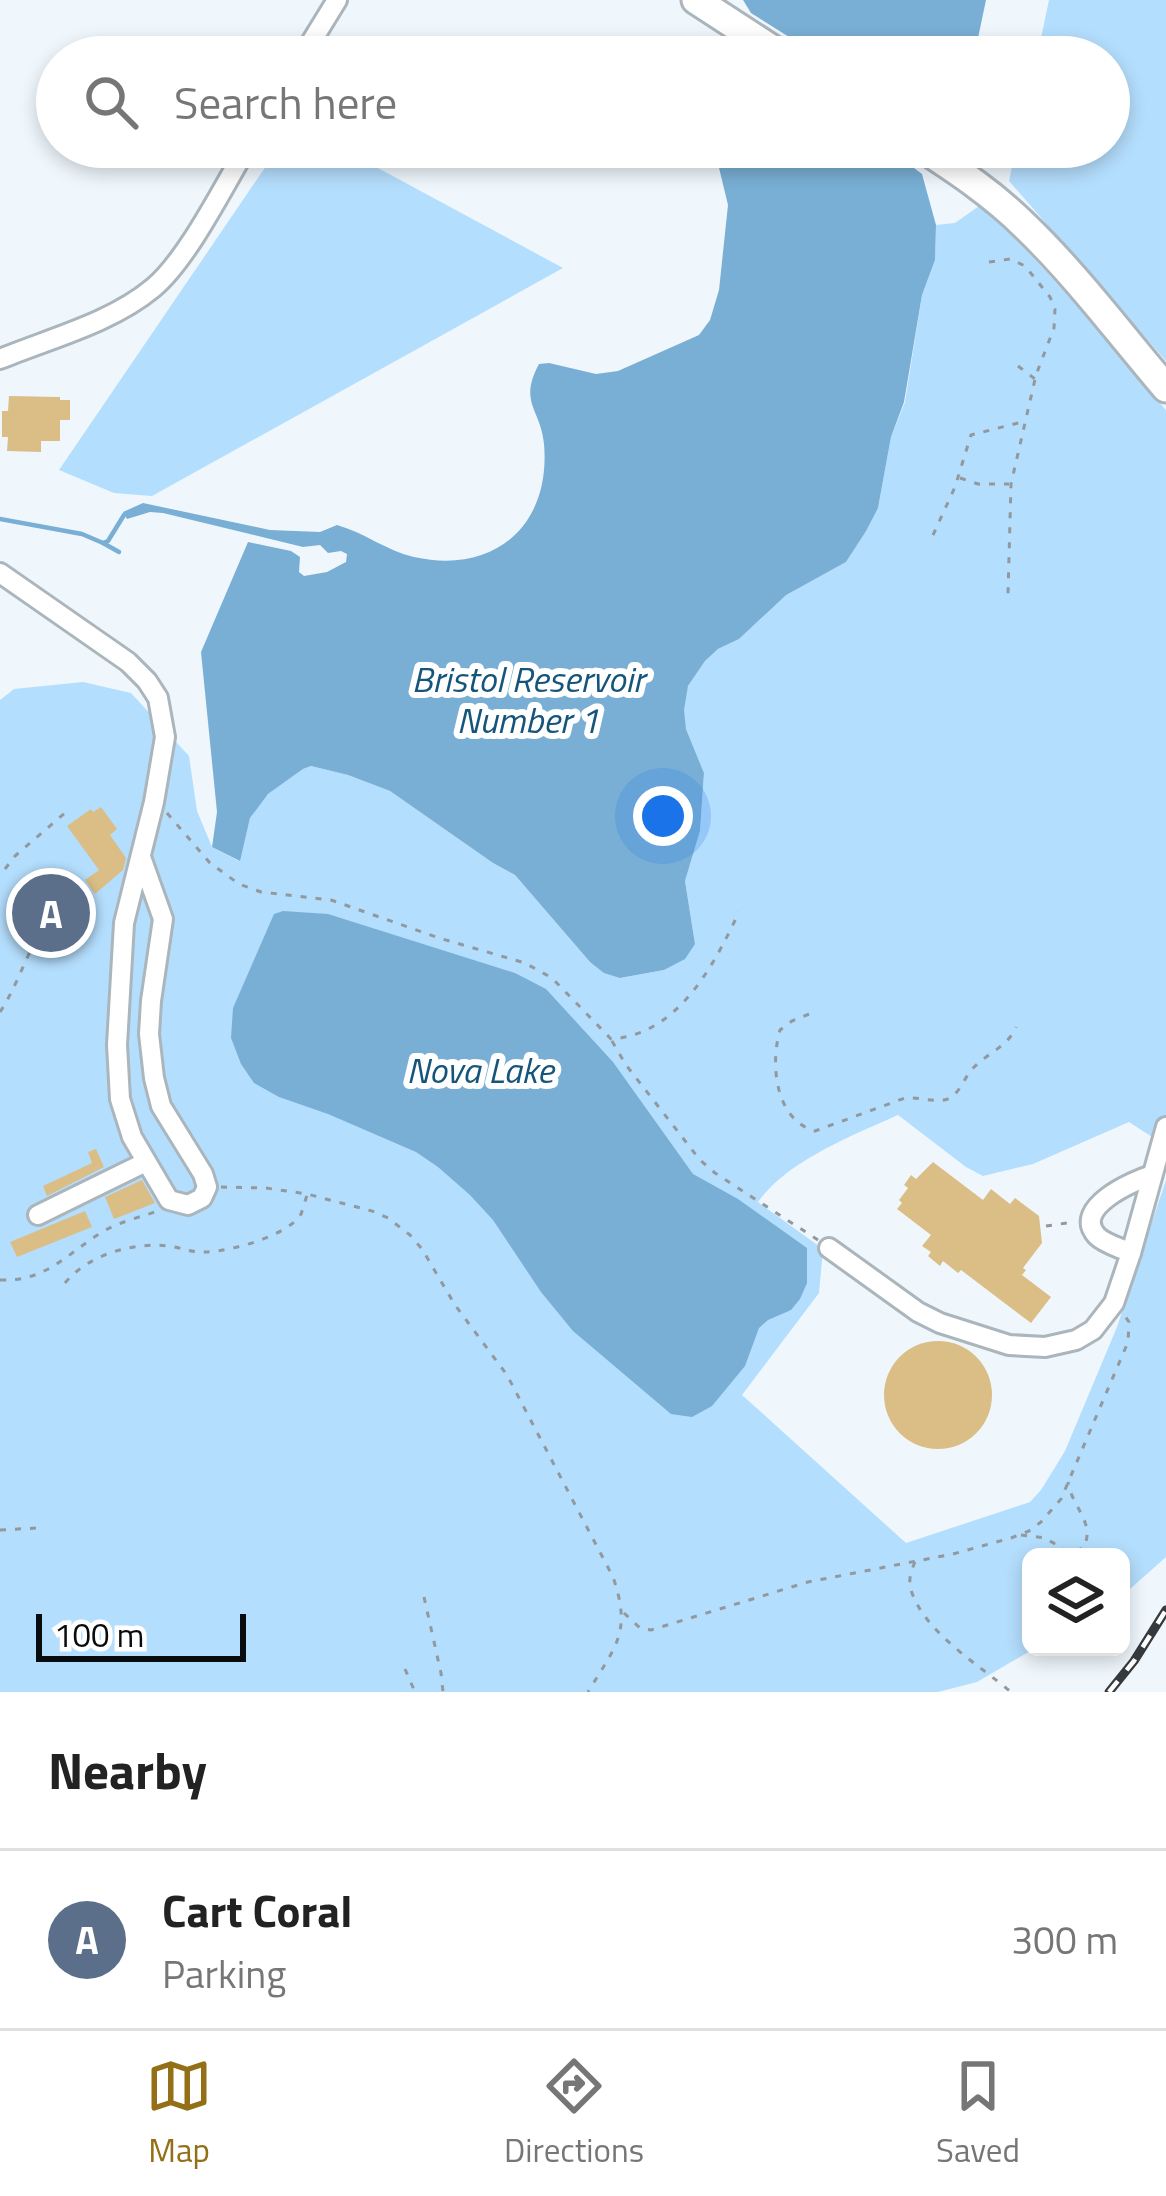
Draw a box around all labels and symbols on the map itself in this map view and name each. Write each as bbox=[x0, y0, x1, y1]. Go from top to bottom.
water label: Bristol Reservoir Number 1 bbox=[412, 651, 649, 747]
your location bbox=[633, 786, 693, 846]
pin: A bbox=[12, 868, 90, 958]
water label: Nova Lake bbox=[406, 1042, 556, 1097]
scale bar bbox=[36, 1608, 246, 1661]

